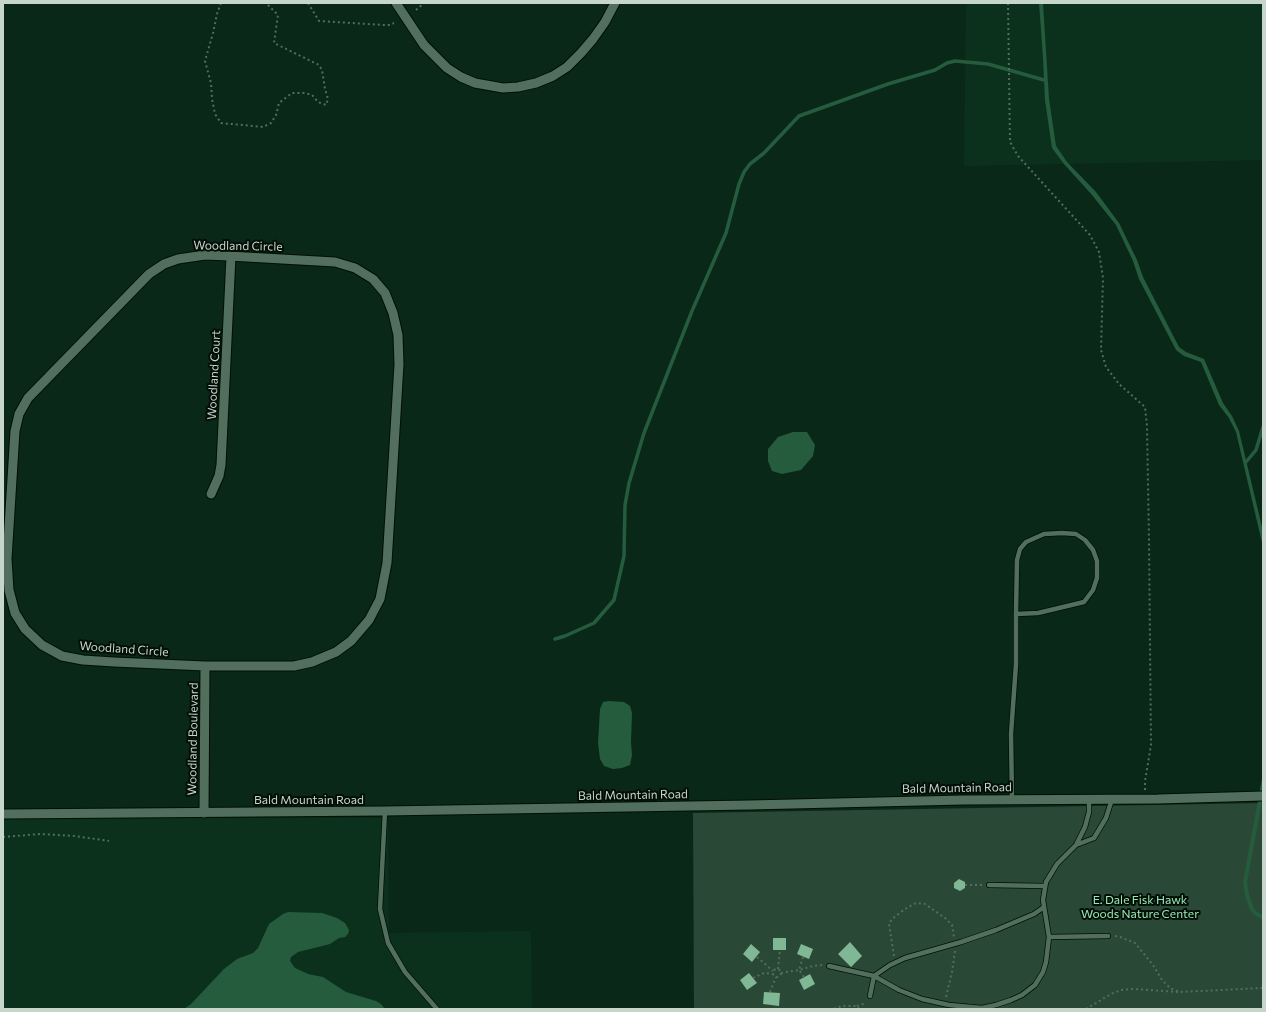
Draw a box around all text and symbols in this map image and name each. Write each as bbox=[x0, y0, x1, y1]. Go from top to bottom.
street label: Woodland Circle bbox=[193, 238, 283, 254]
street label: Woodland Court bbox=[204, 330, 224, 420]
street label: Woodland Circle bbox=[79, 639, 169, 659]
street label: Woodland Boulevard bbox=[185, 682, 201, 796]
street label: Bald Mountain Road bbox=[902, 780, 1012, 796]
street label: Bald Mountain Road bbox=[578, 787, 688, 803]
street label: Bald Mountain Road bbox=[254, 793, 364, 807]
park label: E. Dale Fisk Hawk Woods Nature Center bbox=[1081, 893, 1199, 921]

